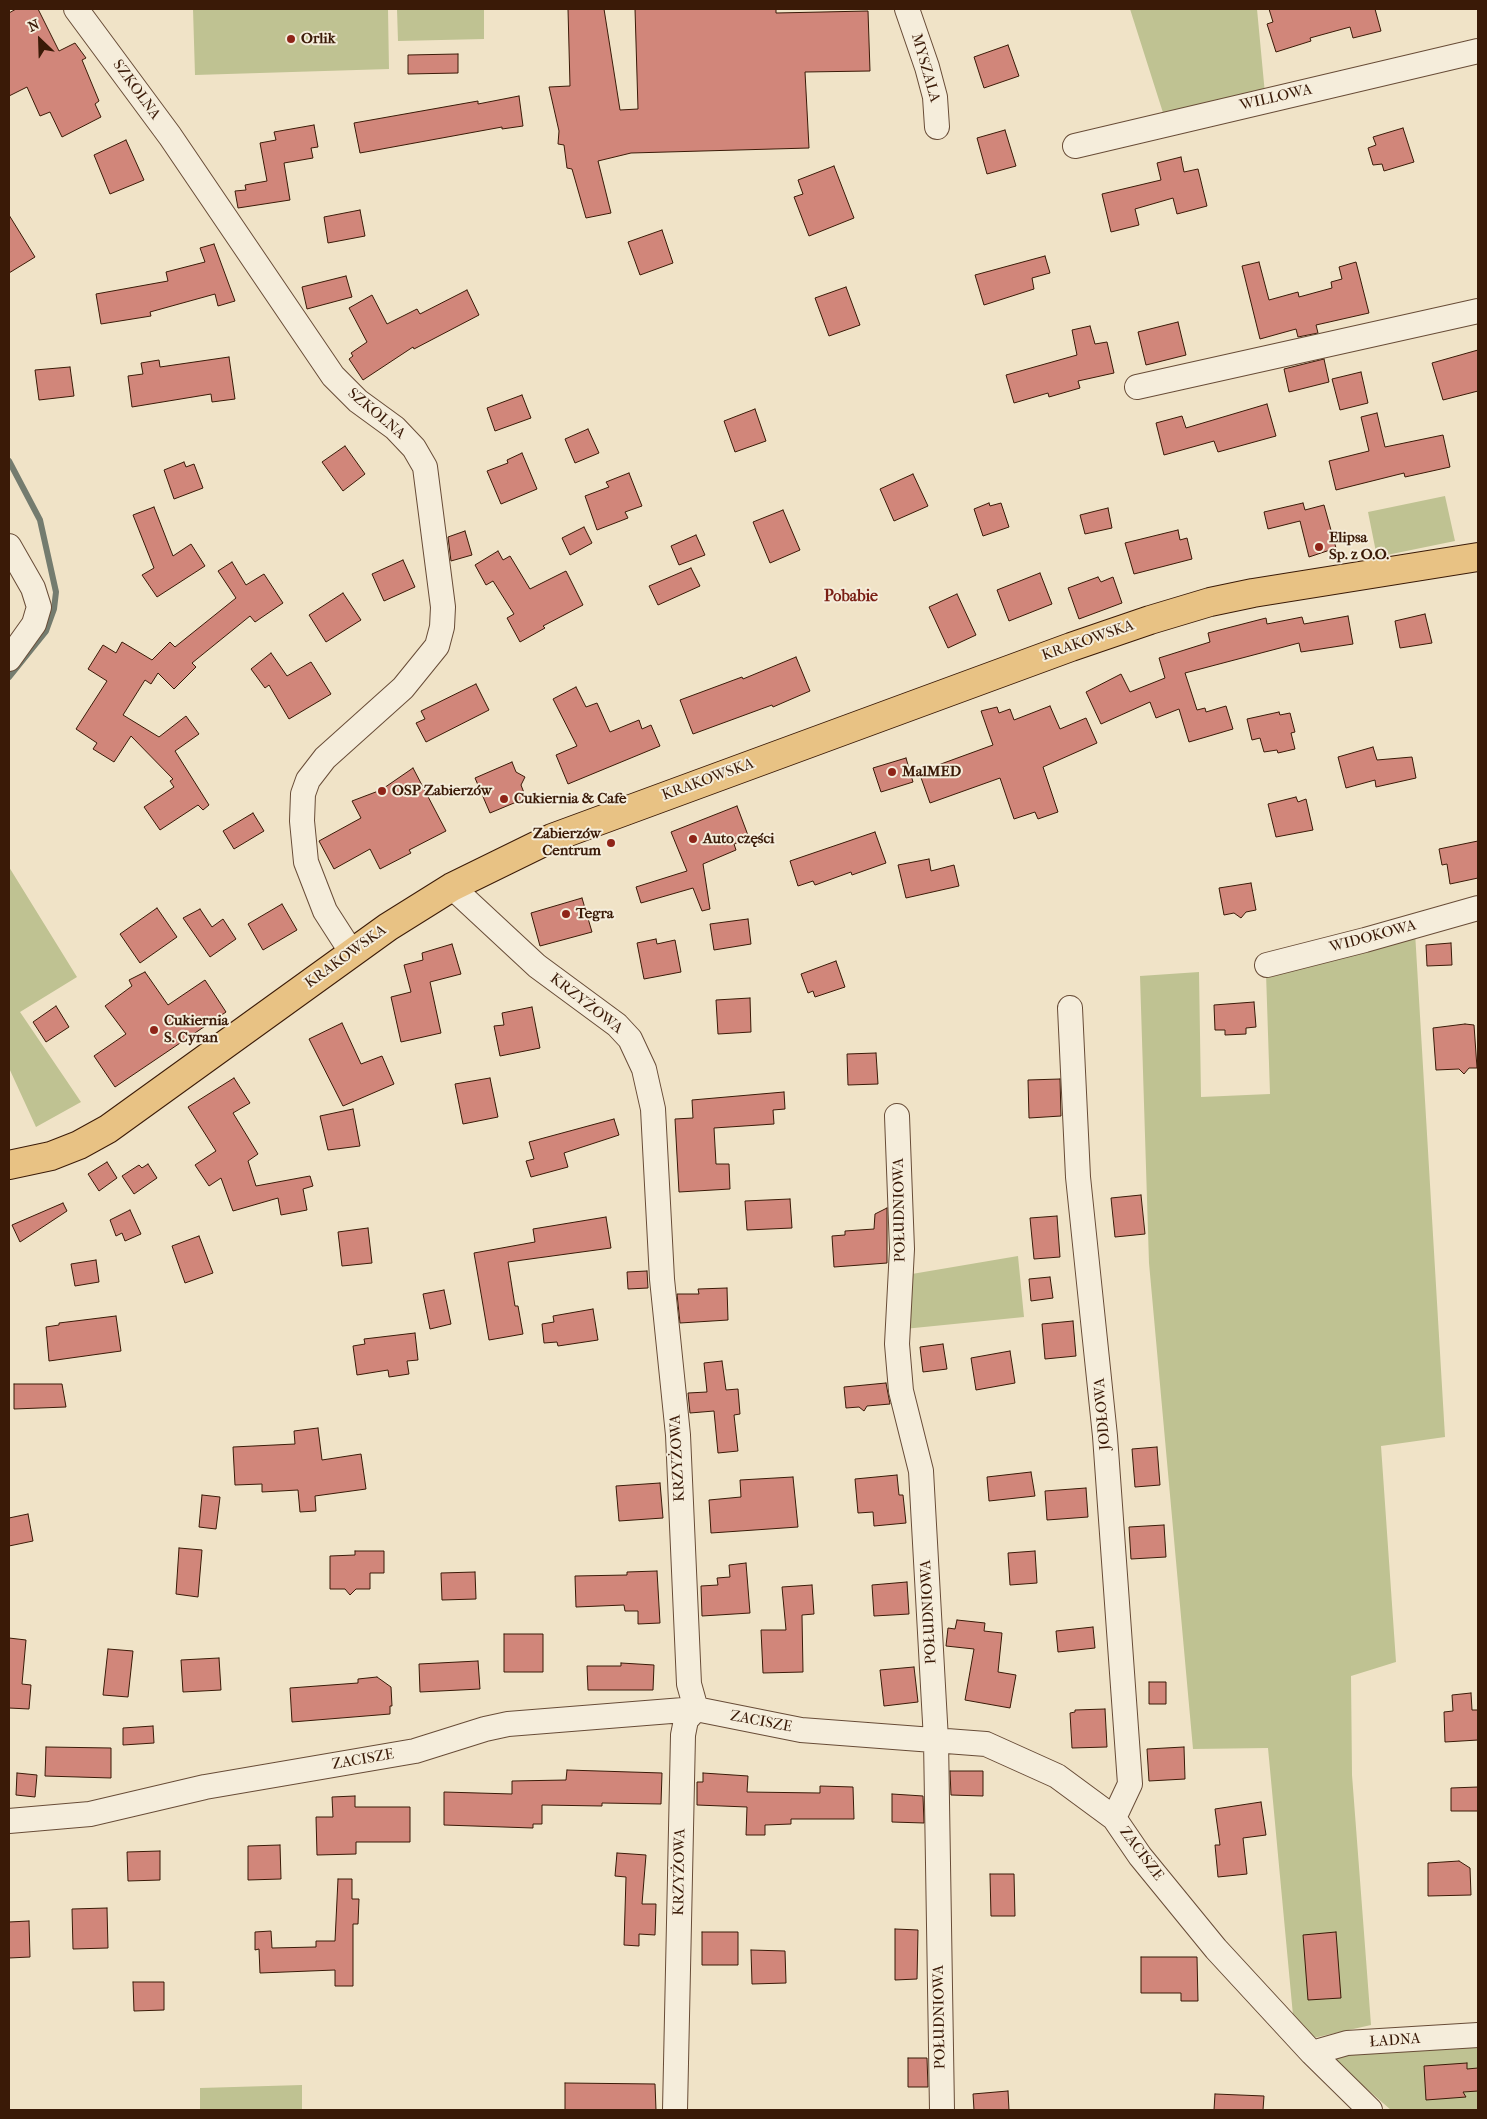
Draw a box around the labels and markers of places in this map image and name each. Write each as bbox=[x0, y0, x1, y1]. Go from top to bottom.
place label: Orlik bbox=[301, 30, 335, 48]
marker: Orlik bbox=[285, 33, 297, 45]
place label: Elipsa Sp. z O.O. bbox=[1329, 529, 1389, 564]
marker: Elipsa Sp. z O.O. bbox=[1313, 541, 1325, 553]
place label: MalMED bbox=[902, 763, 961, 781]
marker: MalMED bbox=[886, 766, 898, 778]
place label: OSP Zabierzów bbox=[392, 782, 492, 800]
marker: OSP Zabierzów bbox=[376, 785, 388, 797]
place label: Cukiernia & Cafe bbox=[514, 790, 626, 808]
marker: Cukiernia & Cafe bbox=[498, 793, 510, 805]
place label: Zabierzów Centrum bbox=[533, 825, 601, 860]
place label: Auto części bbox=[703, 830, 774, 848]
marker: Auto części bbox=[687, 833, 699, 845]
marker: Zabierzów Centrum bbox=[605, 837, 617, 849]
place label: Tegra bbox=[576, 905, 614, 923]
marker: Tegra bbox=[560, 908, 572, 920]
place label: Cukiernia S. Cyran bbox=[164, 1012, 229, 1047]
marker: Cukiernia S. Cyran bbox=[148, 1024, 160, 1036]

